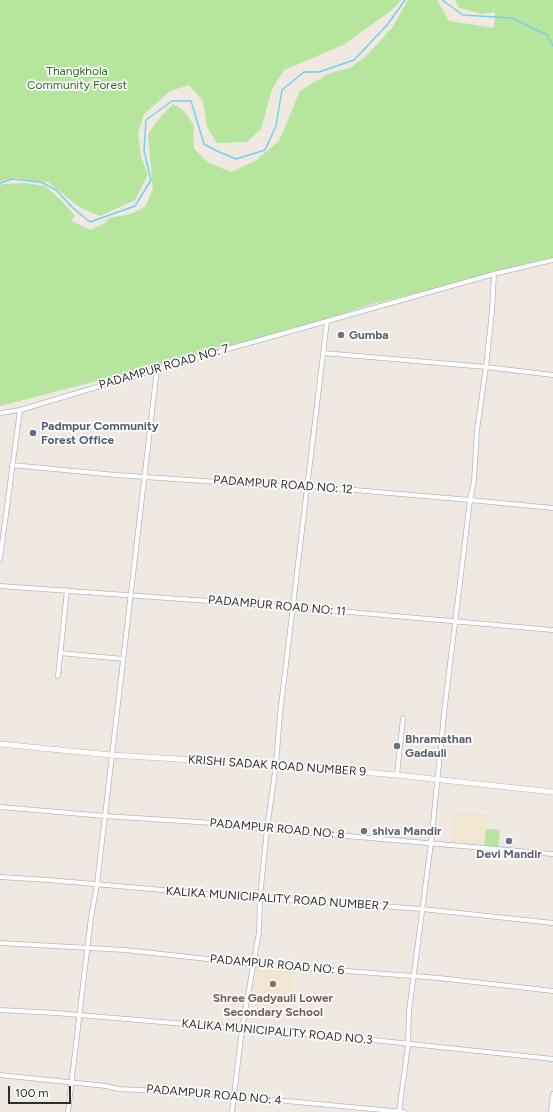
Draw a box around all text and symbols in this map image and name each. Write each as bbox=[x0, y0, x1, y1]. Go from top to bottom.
park label: Thangkhola Community Forest bbox=[27, 64, 127, 92]
place label: Gumba bbox=[349, 328, 389, 342]
marker: Gumba bbox=[336, 330, 346, 340]
street label: PADAMPUR ROAD NO: 7 bbox=[97, 342, 231, 392]
place label: Padmpur Community Forest Office bbox=[41, 419, 159, 447]
marker: Padmpur Community Forest Office bbox=[28, 428, 38, 438]
street label: PADAMPUR ROAD NO: 12 bbox=[213, 473, 353, 497]
street label: PADAMPUR ROAD NO: 11 bbox=[208, 593, 346, 619]
place label: Bhramathan Gadauli bbox=[405, 732, 472, 760]
marker: Bhramathan Gadauli bbox=[392, 741, 402, 751]
street label: KRISHI SADAK ROAD NUMBER 9 bbox=[187, 753, 367, 779]
street label: PADAMPUR ROAD NO: 8 bbox=[209, 816, 345, 842]
place label: shiva Mandir bbox=[372, 824, 442, 838]
marker: shiva Mandir bbox=[359, 826, 369, 836]
marker: Devi Mandir bbox=[504, 836, 514, 846]
place label: Devi Mandir bbox=[476, 847, 542, 861]
street label: KALIKA MUNICIPALITY ROAD NUMBER 7 bbox=[165, 884, 389, 914]
street label: PADAMPUR ROAD NO: 6 bbox=[209, 952, 345, 978]
marker: Shree Gadyauli Lower Secondary School bbox=[268, 979, 278, 989]
place label: Shree Gadyauli Lower Secondary School bbox=[213, 991, 333, 1019]
street label: KALIKA MUNICIPALITY ROAD NO.3 bbox=[181, 1016, 373, 1048]
scale bar bbox=[10, 1078, 73, 1104]
street label: PADAMPUR ROAD NO: 4 bbox=[146, 1082, 282, 1108]
text: 100 m bbox=[15, 1086, 49, 1100]

